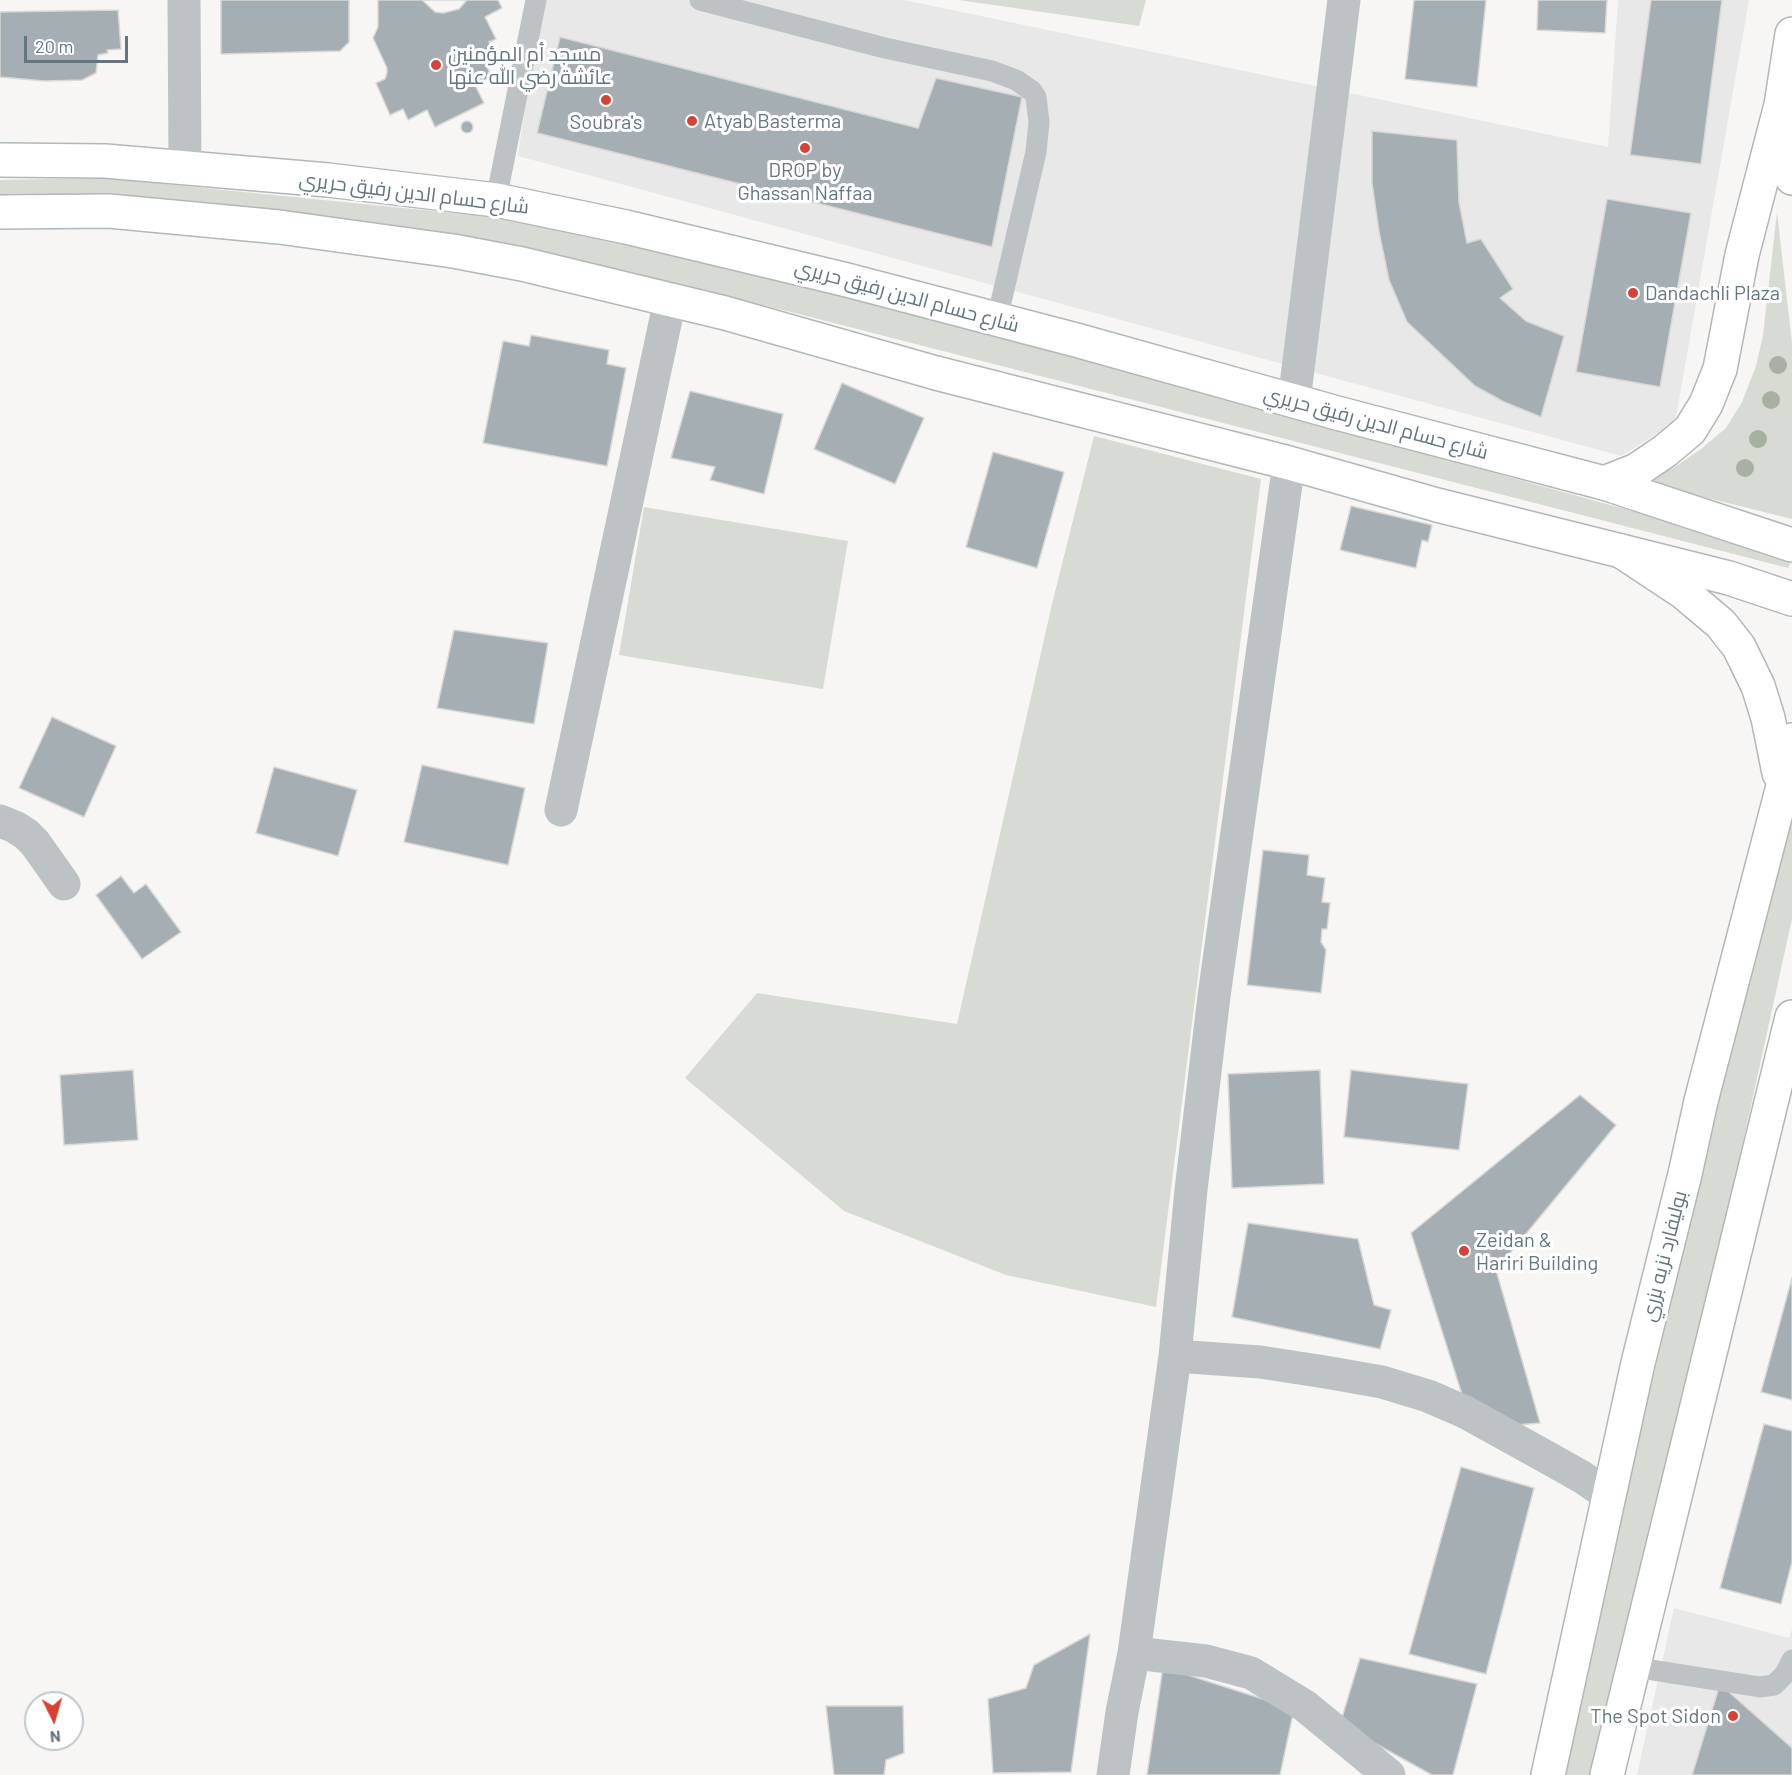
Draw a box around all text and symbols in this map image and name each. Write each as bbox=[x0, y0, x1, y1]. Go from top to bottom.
scale bar bbox=[27, 24, 130, 62]
text: 20 m bbox=[35, 35, 73, 57]
place label: مسجد أم المؤمنين عائشة رضي الله عنها bbox=[448, 42, 612, 89]
marker: مسجد أم المؤمنين عائشة رضي الله عنها bbox=[429, 58, 443, 72]
marker: Soubra's bbox=[599, 93, 613, 107]
place label: Atyab Basterma bbox=[704, 109, 841, 133]
place label: Soubra's bbox=[570, 110, 642, 134]
marker: Atyab Basterma bbox=[685, 114, 699, 128]
marker: DROP by Ghassan Naffaa bbox=[798, 141, 812, 155]
place label: DROP by Ghassan Naffaa bbox=[737, 158, 873, 205]
street label: شارع حسام الدين رفيق حريري bbox=[298, 167, 530, 219]
street label: شارع حسام الدين رفيق حريري bbox=[792, 254, 1022, 338]
place label: Dandachli Plaza bbox=[1645, 281, 1780, 305]
marker: Dandachli Plaza bbox=[1626, 286, 1640, 300]
street label: شارع حسام الدين رفيق حريري bbox=[1261, 381, 1491, 465]
street label: بوليفارد نزيه بزري bbox=[1636, 1188, 1692, 1324]
place label: Zeidan & Hariri Building bbox=[1476, 1228, 1598, 1275]
marker: Zeidan & Hariri Building bbox=[1457, 1244, 1471, 1258]
north arrow bbox=[24, 1691, 84, 1751]
place label: The Spot Sidon bbox=[1590, 1704, 1721, 1728]
marker: The Spot Sidon bbox=[1726, 1709, 1740, 1723]
text: N bbox=[49, 1728, 62, 1747]

